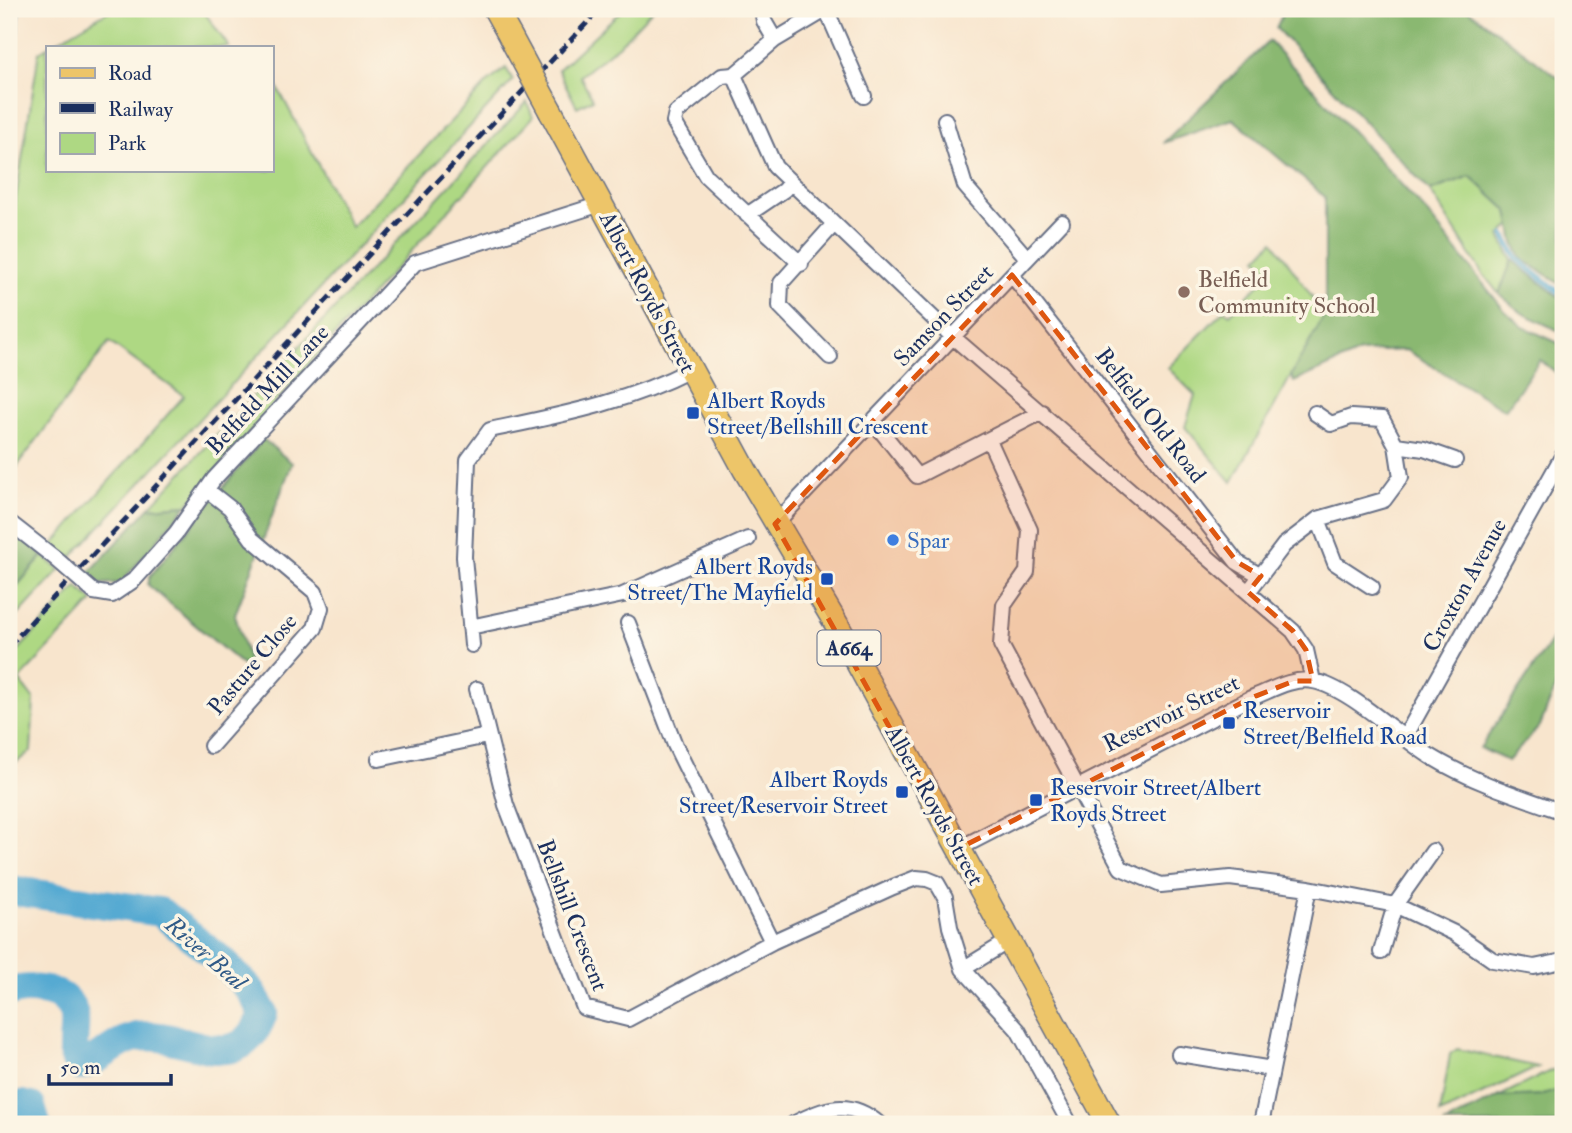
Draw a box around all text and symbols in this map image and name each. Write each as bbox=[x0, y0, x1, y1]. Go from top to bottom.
legend bbox=[46, 46, 273, 172]
text: Road bbox=[108, 60, 153, 87]
text: Railway bbox=[108, 96, 174, 123]
text: Park bbox=[108, 130, 146, 157]
street label: Albert Royds Street bbox=[592, 206, 702, 378]
street label: Samson Street bbox=[887, 258, 999, 373]
place label: Belfield Community School bbox=[1198, 265, 1376, 320]
marker: Belfield Community School bbox=[1176, 284, 1192, 300]
street label: Belfield Mill Lane bbox=[200, 318, 335, 460]
street label: Belfield Old Road bbox=[1089, 342, 1212, 489]
place label: Albert Royds Street/Bellshill Crescent bbox=[706, 386, 928, 441]
marker: Albert Royds Street/Bellshill Crescent bbox=[685, 405, 701, 421]
street label: Croxton Avenue bbox=[1416, 513, 1513, 657]
place label: Spar bbox=[907, 526, 950, 556]
marker: Spar bbox=[885, 532, 901, 548]
place label: Albert Royds Street/The Mayfield bbox=[627, 552, 813, 607]
marker: Albert Royds Street/The Mayfield bbox=[819, 571, 835, 587]
street label: Pasture Close bbox=[201, 607, 304, 721]
road number: A664 bbox=[818, 630, 880, 666]
street label: Reservoir Street bbox=[1098, 668, 1244, 759]
place label: Reservoir Street/Belfield Road bbox=[1243, 696, 1427, 751]
marker: Reservoir Street/Belfield Road bbox=[1221, 715, 1237, 731]
street label: Albert Royds Street bbox=[878, 719, 991, 890]
place label: Albert Royds Street/Reservoir Street bbox=[679, 765, 888, 820]
place label: Reservoir Street/Albert Royds Street bbox=[1050, 773, 1261, 828]
marker: Albert Royds Street/Reservoir Street bbox=[894, 784, 910, 800]
marker: Reservoir Street/Albert Royds Street bbox=[1028, 792, 1044, 808]
street label: Bellshill Crescent bbox=[530, 835, 615, 995]
water label: River Beal bbox=[158, 909, 255, 999]
scale bar bbox=[49, 1042, 172, 1086]
text: 50 m bbox=[60, 1054, 101, 1081]

